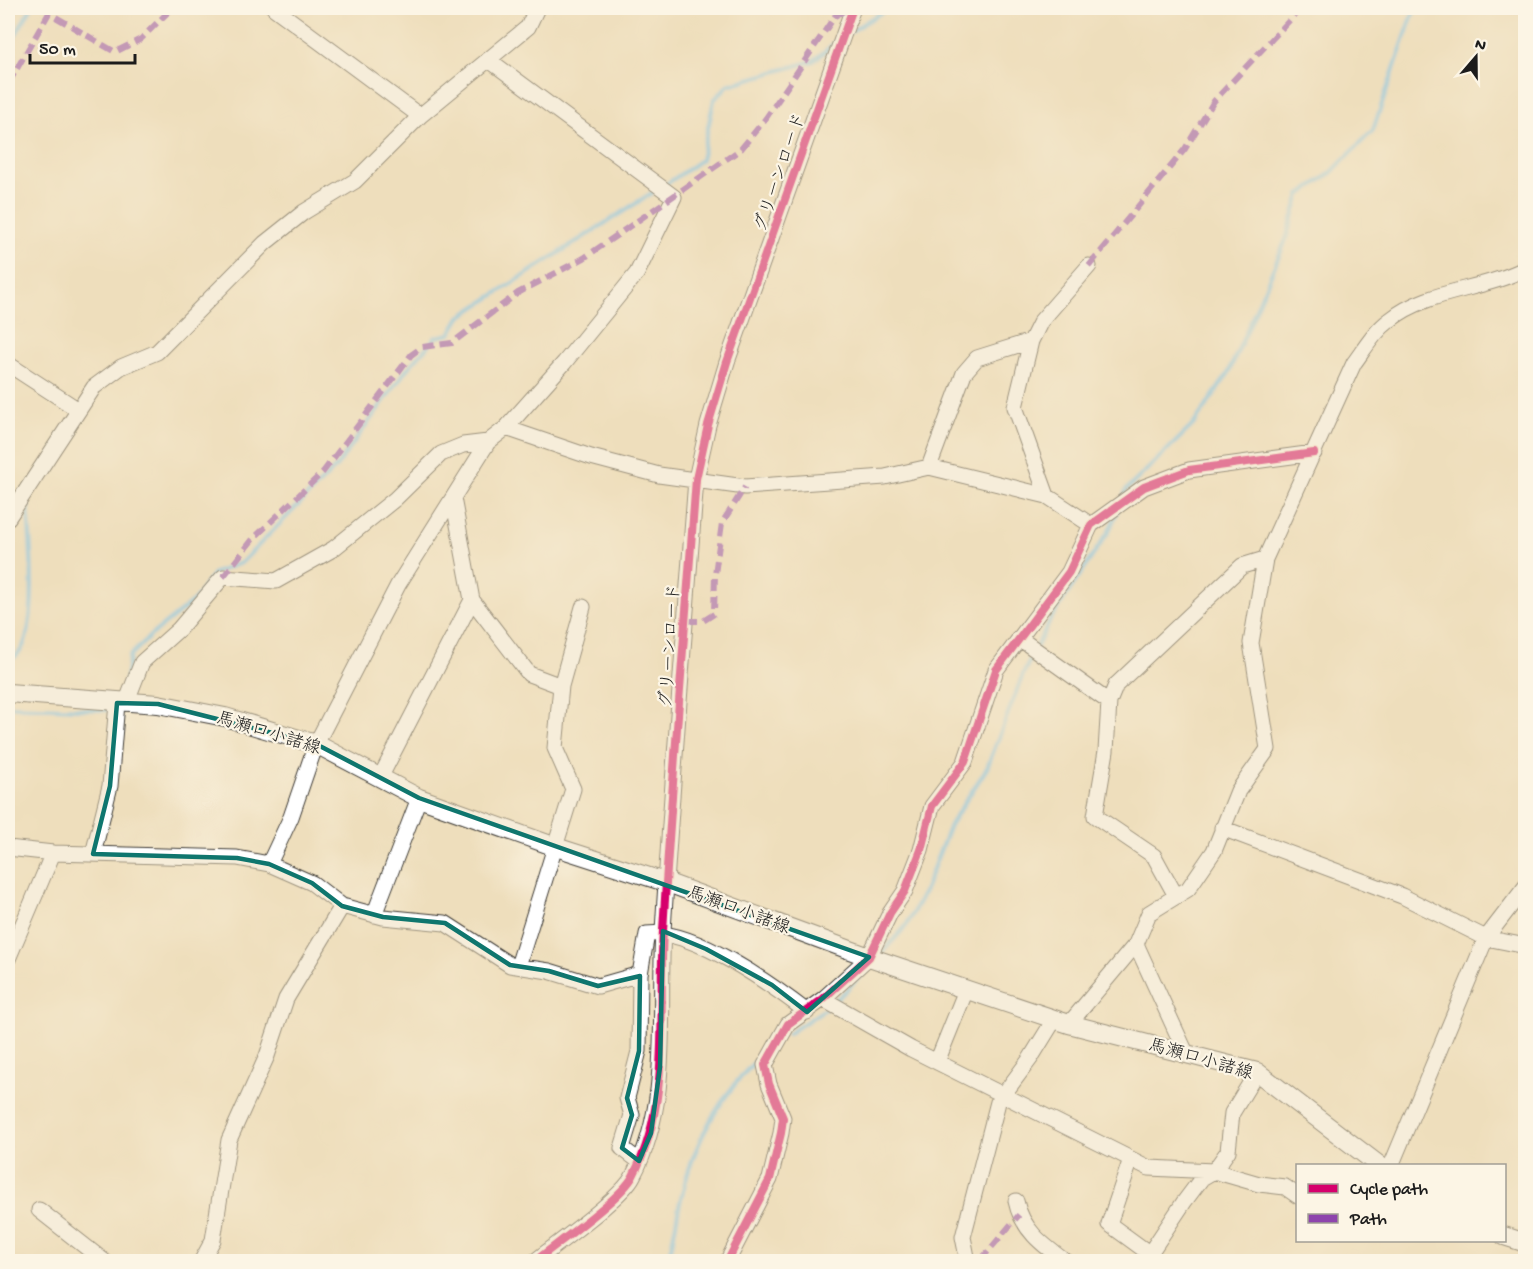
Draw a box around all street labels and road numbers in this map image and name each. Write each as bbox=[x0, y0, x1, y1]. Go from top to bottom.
street label: グリーンロード bbox=[750, 110, 812, 235]
street label: グリーンロード bbox=[656, 583, 686, 709]
street label: 馬瀬口小諸線 bbox=[214, 708, 323, 760]
street label: 馬瀬口小諸線 bbox=[684, 882, 793, 940]
street label: 馬瀬口小諸線 bbox=[1146, 1034, 1255, 1085]

